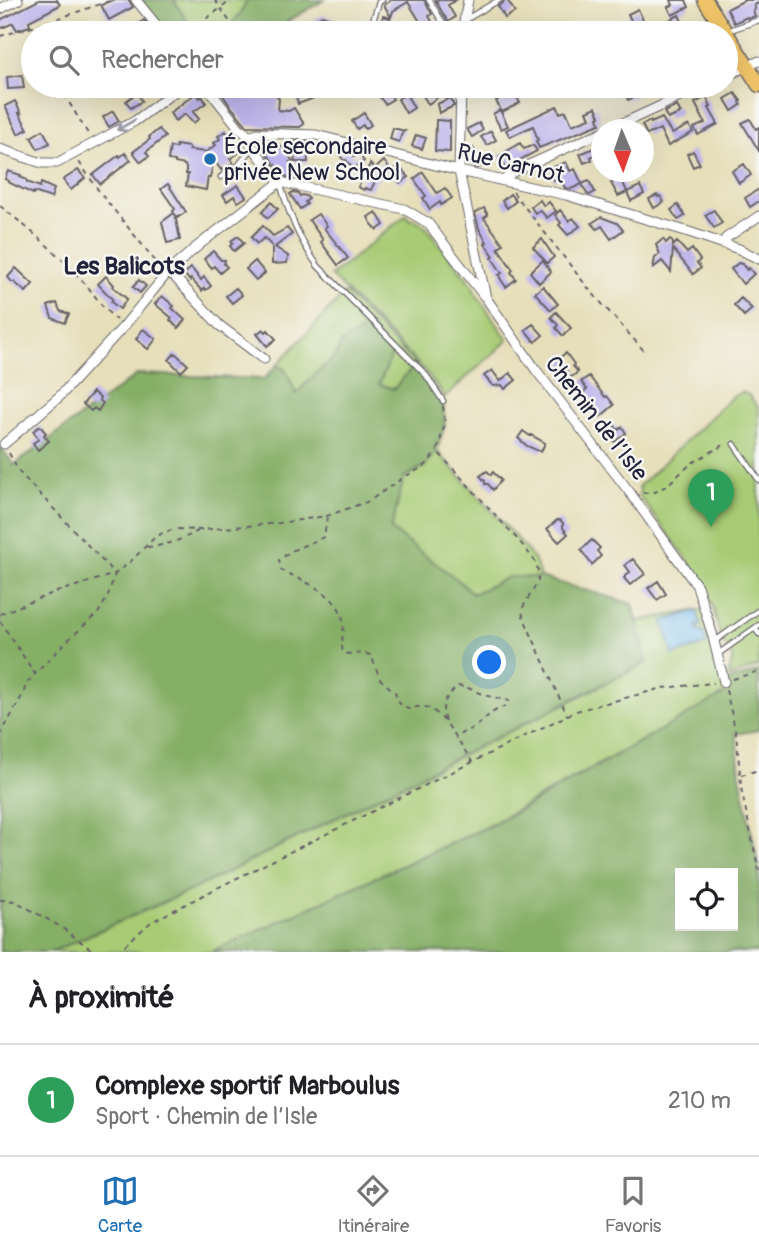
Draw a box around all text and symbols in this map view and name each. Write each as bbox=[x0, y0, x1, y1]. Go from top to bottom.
search box bbox=[21, 21, 738, 98]
icon: search bbox=[45, 41, 83, 79]
text: Rechercher bbox=[101, 44, 224, 76]
one-way arrow bbox=[117, 119, 137, 133]
north arrow bbox=[591, 119, 654, 182]
place label: École secondaire privée New School bbox=[224, 132, 400, 187]
street label: Rue Carnot bbox=[454, 137, 568, 190]
marker: École secondaire privée New School bbox=[202, 151, 218, 167]
district label: Les Balicots bbox=[63, 252, 185, 281]
street label: Chemin de l’Isle bbox=[539, 350, 655, 487]
pin: 1 bbox=[688, 469, 734, 527]
your location bbox=[472, 645, 506, 679]
map controls bbox=[675, 868, 738, 931]
button: locate bbox=[675, 868, 738, 931]
text: À proximité bbox=[28, 979, 174, 1016]
text: Complexe sportif Marboulus bbox=[95, 1070, 399, 1102]
text: 1 bbox=[47, 1086, 56, 1115]
text: 210 m bbox=[668, 1086, 731, 1115]
text: Sport · Chemin de l’Isle bbox=[95, 1102, 317, 1131]
tab: Carte bbox=[98, 1172, 142, 1238]
tab: Itinéraire bbox=[337, 1172, 409, 1238]
tab: Favoris bbox=[605, 1172, 661, 1238]

